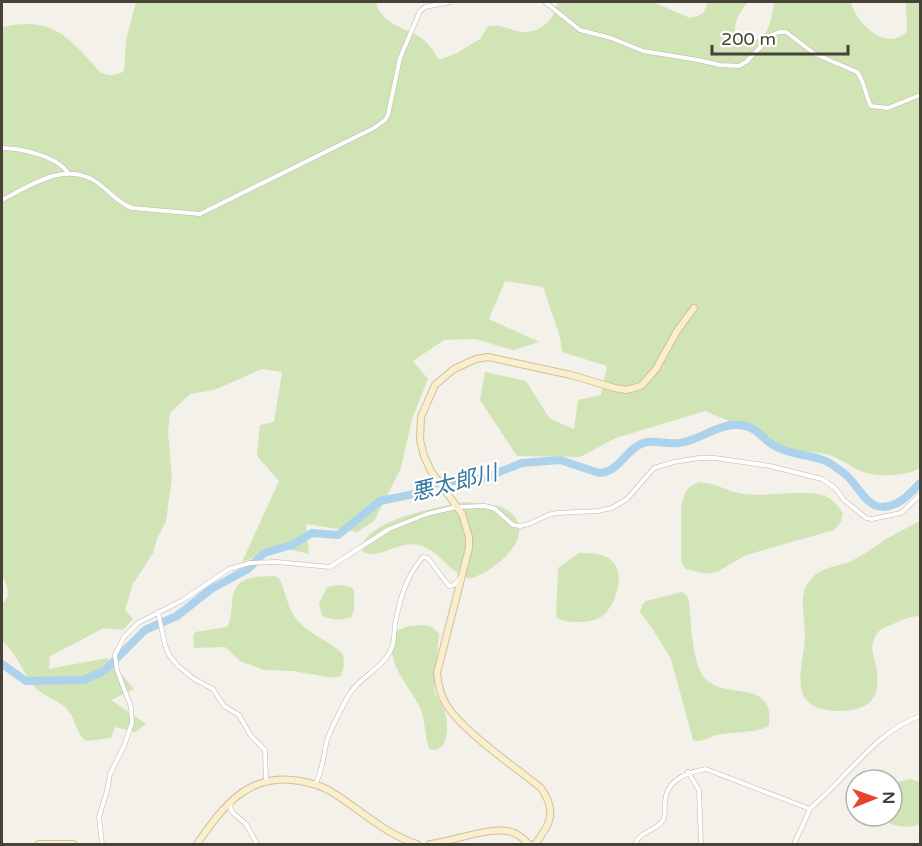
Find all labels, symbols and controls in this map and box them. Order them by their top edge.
scale bar [712,18,848,56]
text: 200 m [721,28,776,50]
water label: 悪太郎川 [408,459,502,506]
north arrow [844,768,904,828]
text: N [878,791,898,804]

